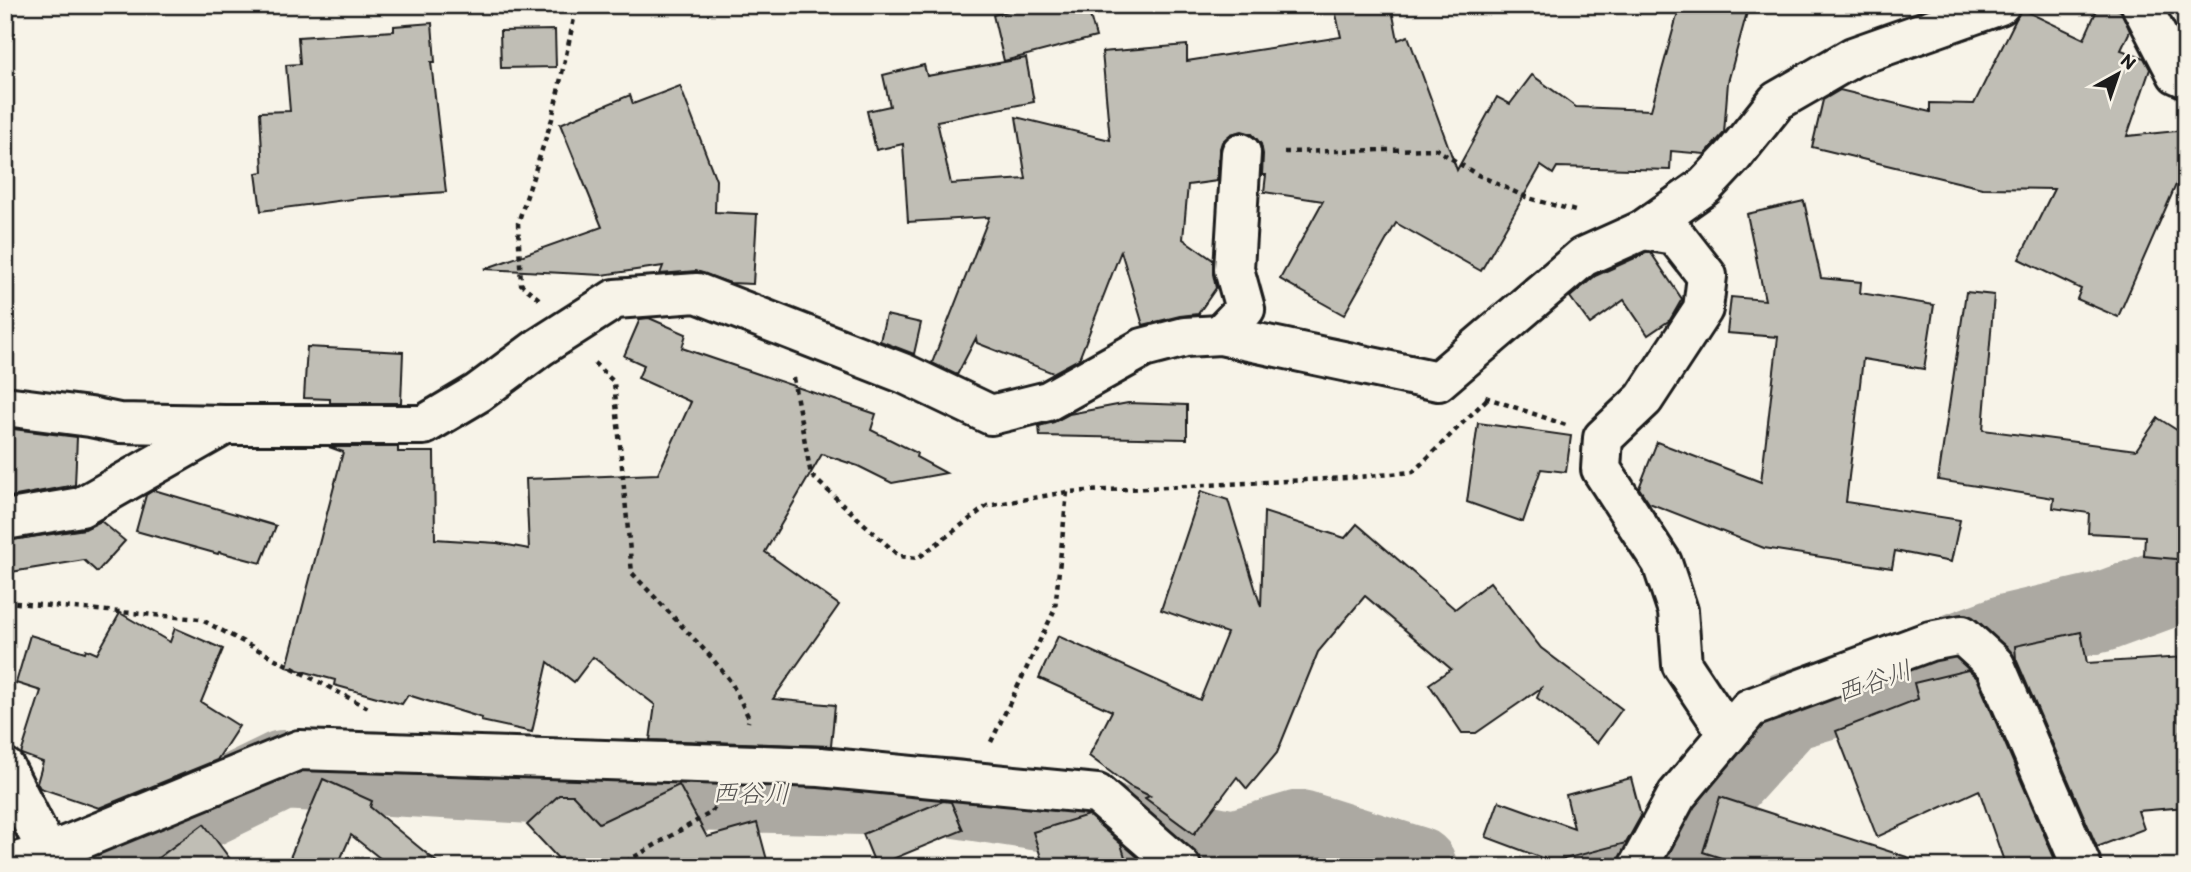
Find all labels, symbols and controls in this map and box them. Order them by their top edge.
north arrow [2082,38,2152,108]
text: N [2116,48,2141,74]
water label: 西谷川 [1832,653,1916,709]
water label: 西谷川 [712,776,790,810]

